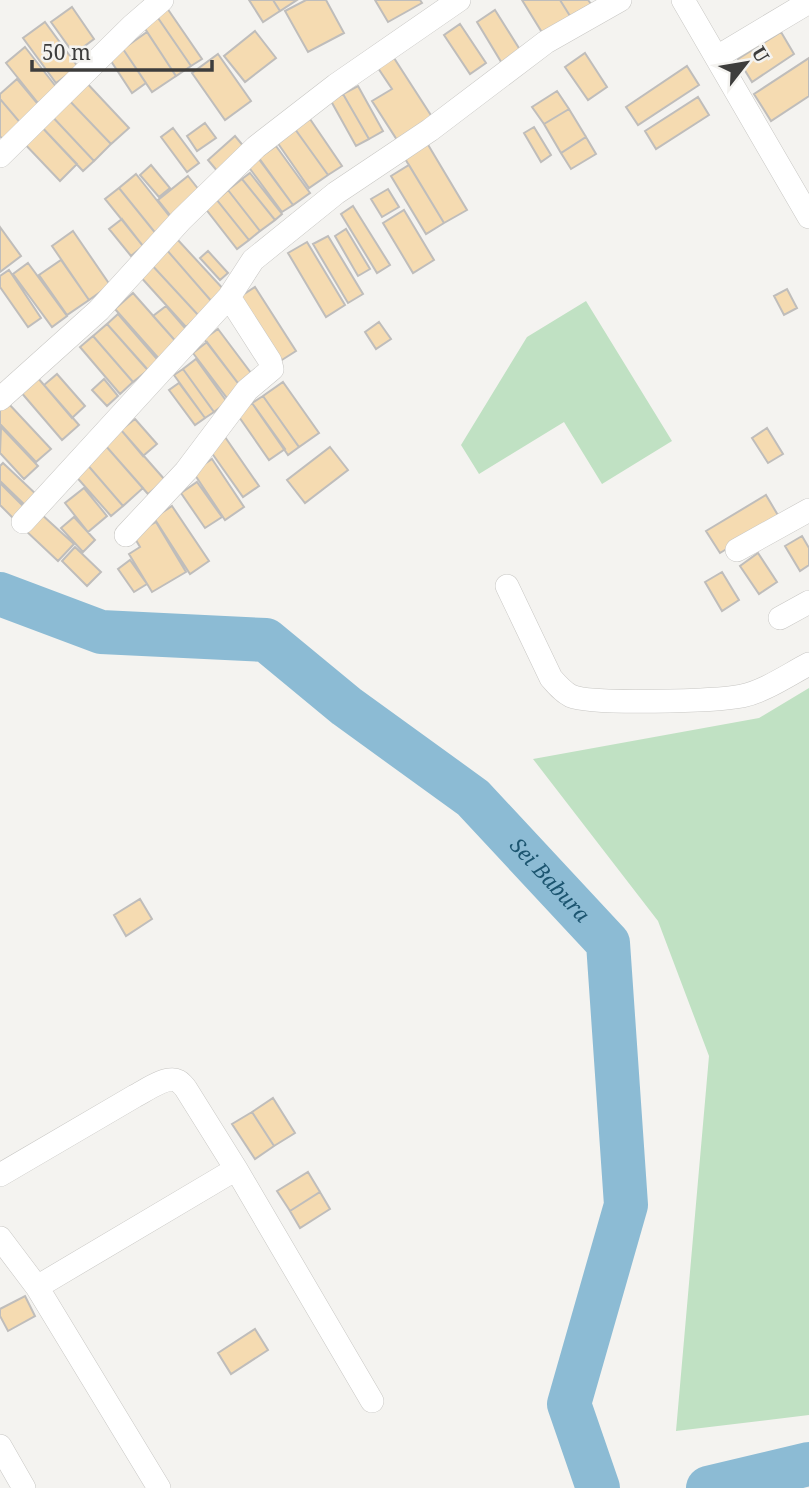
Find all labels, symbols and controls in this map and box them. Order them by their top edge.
scale bar [32,28,212,72]
north arrow [711,28,781,98]
text: 50 m [42,38,91,66]
text: U [746,41,775,67]
water label: Sei Babura [504,831,597,928]

